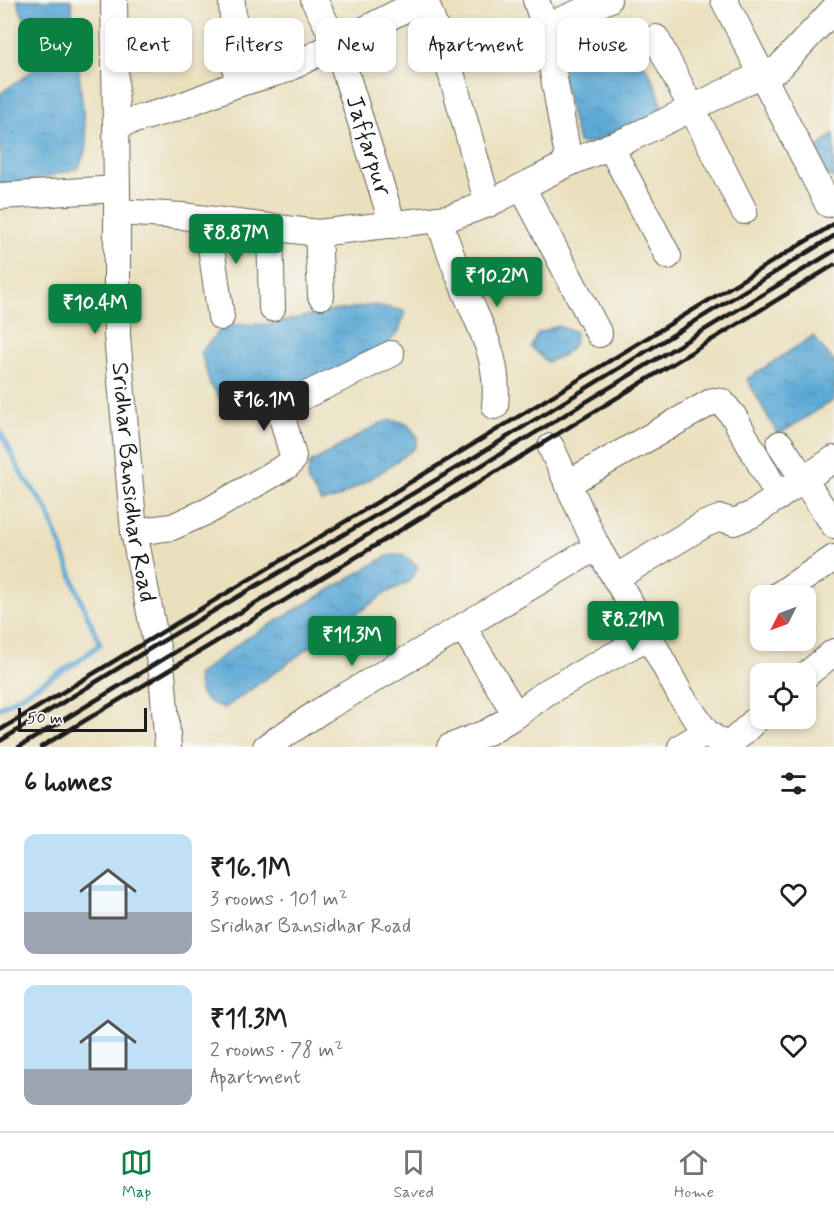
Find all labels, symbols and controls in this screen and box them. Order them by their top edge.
chip: Buy [18,18,93,72]
chip: Rent [105,18,192,72]
chip: Filters [204,18,304,72]
chip: New [316,18,396,72]
chip: Apartment [408,18,545,72]
chip: House [557,18,649,72]
street label: Jaffarpur [338,92,399,201]
pin: ₹8.87M [187,214,285,265]
text: ₹8.87M [203,220,269,247]
pin: ₹10.2M [448,257,546,308]
text: ₹10.2M [465,263,529,290]
pin: ₹10.4M [46,284,144,335]
text: ₹10.4M [62,290,128,317]
street label: Sridhar Bansidhar Road [104,361,163,605]
pin: ₹16.1M [215,381,313,432]
text: ₹16.1M [233,387,295,414]
north arrow [750,585,816,651]
map controls [750,585,816,729]
pin: ₹8.21M [584,601,682,652]
text: ₹8.21M [602,607,664,634]
pin: ₹11.3M [303,616,401,667]
text: ₹11.3M [322,622,382,649]
button: locate [750,663,816,729]
scale bar [18,705,147,732]
text: 50 m [27,708,63,729]
text: 6 homes [24,766,112,800]
icon: filters [777,767,810,800]
text: ₹16.1M [210,852,291,886]
icon: home [72,858,144,930]
icon: heart [777,878,810,911]
text: 3 rooms · 101 m² [210,886,348,913]
text: Sridhar Bansidhar Road [210,913,411,940]
text: ₹11.3M [210,1003,288,1037]
icon: home [72,1009,144,1081]
icon: heart [777,1029,810,1062]
text: 2 rooms · 78 m² [210,1037,343,1064]
text: Apartment [210,1064,301,1091]
tab: Map [120,1146,153,1203]
tab: Saved [393,1146,434,1203]
tab: Home [674,1146,714,1203]

